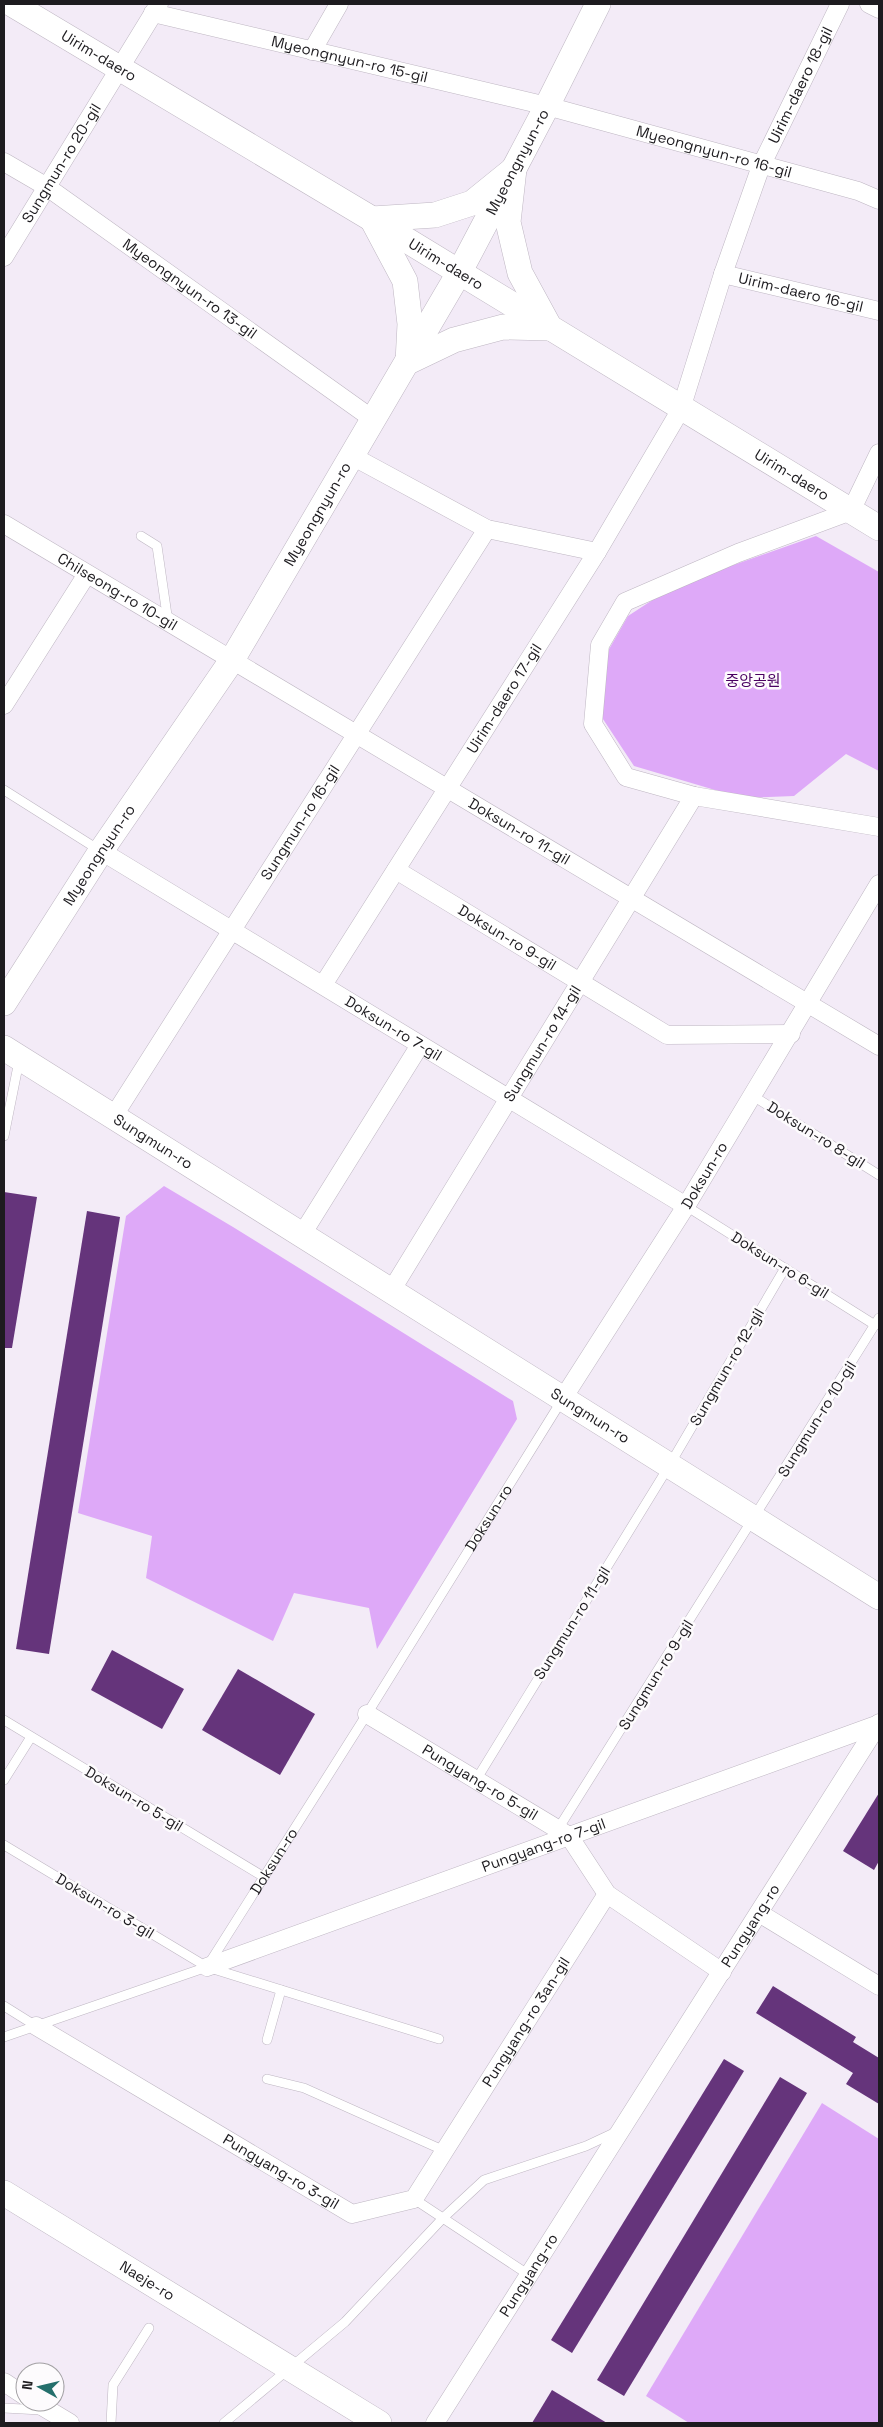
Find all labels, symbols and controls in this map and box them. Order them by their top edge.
street label: Uirim-daero 18-gil [763,23,836,147]
street label: Uirim-daero [58,26,140,85]
street label: Myeongnyun-ro 15-gil [270,31,430,87]
street label: Sungmun-ro 20-gil [17,100,105,226]
street label: Myeongnyun-ro [481,105,553,218]
street label: Myeongnyun-ro 16-gil [634,121,794,181]
street label: Myeongnyun-ro 13-gil [119,234,261,343]
street label: Uirim-daero [405,234,487,294]
street label: Uirim-daero 16-gil [737,268,865,316]
street label: Uirim-daero [751,444,833,505]
street label: Myeongnyun-ro [279,458,355,569]
street label: Chilseong-ro 10-gil [54,548,181,634]
street label: Uirim-daero 17-gil [462,640,546,757]
park label: 중앙공원 [725,671,781,690]
street label: Sungmun-ro 16-gil [256,761,344,883]
street label: Doksun-ro 11-gil [465,793,574,869]
street label: Myeongnyun-ro [59,801,139,909]
street label: Doksun-ro 9-gil [455,900,560,974]
street label: Sungmun-ro 14-gil [499,982,585,1105]
street label: Doksun-ro 7-gil [342,991,446,1065]
street label: Doksun-ro 8-gil [764,1097,869,1172]
street label: Sungmun-ro [110,1109,196,1173]
street label: Doksun-ro [677,1138,731,1212]
street label: Doksun-ro 6-gil [728,1227,833,1302]
street label: Sungmun-ro 12-gil [685,1305,768,1429]
street label: Sungmun-ro 10-gil [773,1357,860,1480]
street label: Sungmun-ro [547,1383,634,1447]
street label: Doksun-ro [461,1481,516,1554]
street label: Sungmun-ro 11-gil [529,1563,614,1683]
street label: Sungmun-ro 9-gil [614,1616,697,1733]
street label: Pungyang-ro 5-gil [419,1740,542,1824]
street label: Doksun-ro 5-gil [82,1762,187,1835]
street label: Pungyang-ro 7-gil [479,1814,608,1876]
street label: Doksun-ro [245,1824,302,1898]
street label: Doksun-ro 3-gil [53,1869,158,1942]
street label: Pungyang-ro [717,1880,784,1971]
street label: Pungyang-ro 3an-gil [478,1953,574,2090]
street label: Pungyang-ro 3-gil [220,2129,343,2213]
street label: Pungyang-ro [495,2230,562,2320]
street label: Naeje-ro [116,2256,179,2305]
north arrow [15,2362,65,2412]
text: N [18,2379,37,2391]

